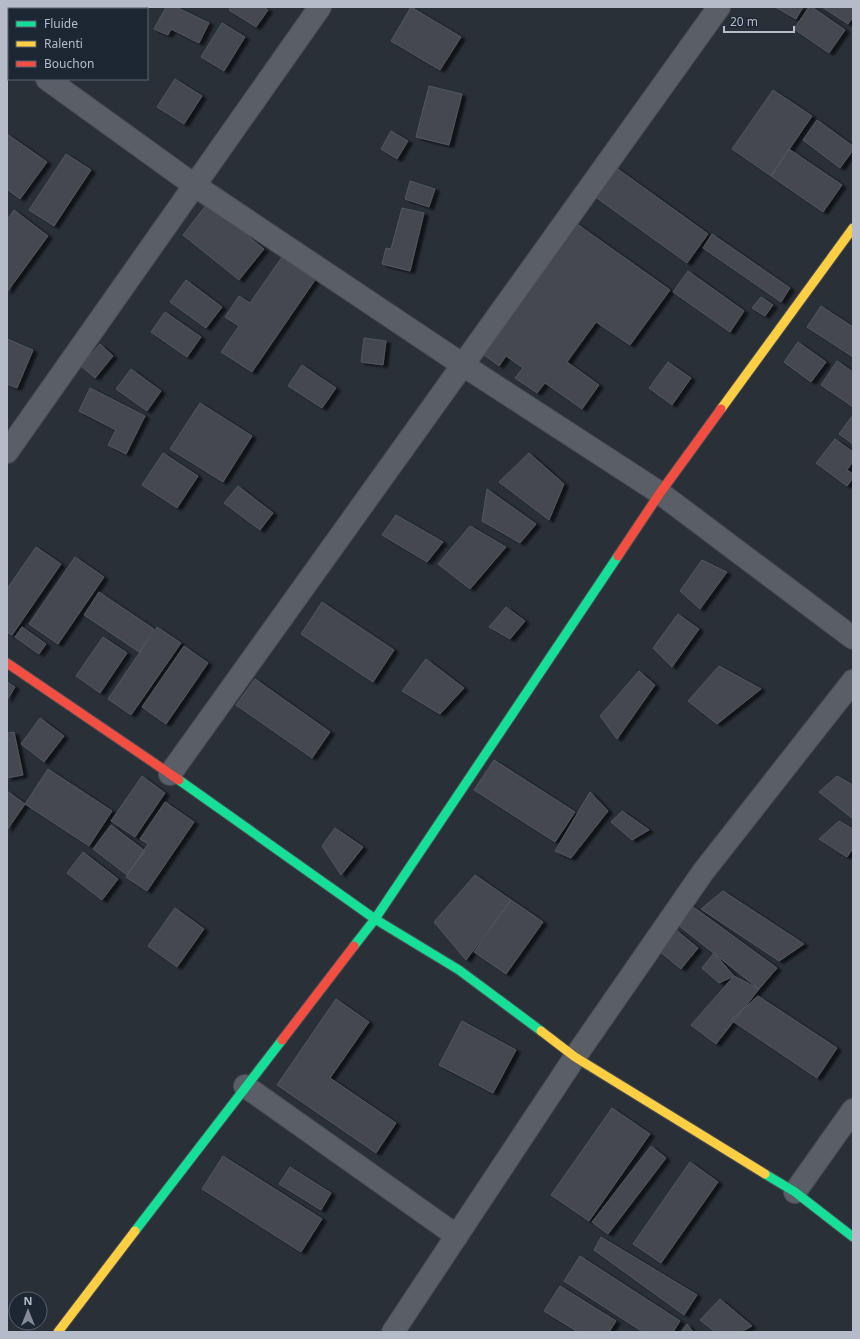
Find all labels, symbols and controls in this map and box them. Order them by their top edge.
legend [8,8,148,80]
scale bar [724,8,794,34]
text: 20 m [730,13,758,30]
text: Fluide [44,15,78,32]
text: Ralenti [44,35,83,52]
text: Bouchon [44,55,94,72]
north arrow [8,1291,48,1331]
text: N [24,1293,32,1308]

